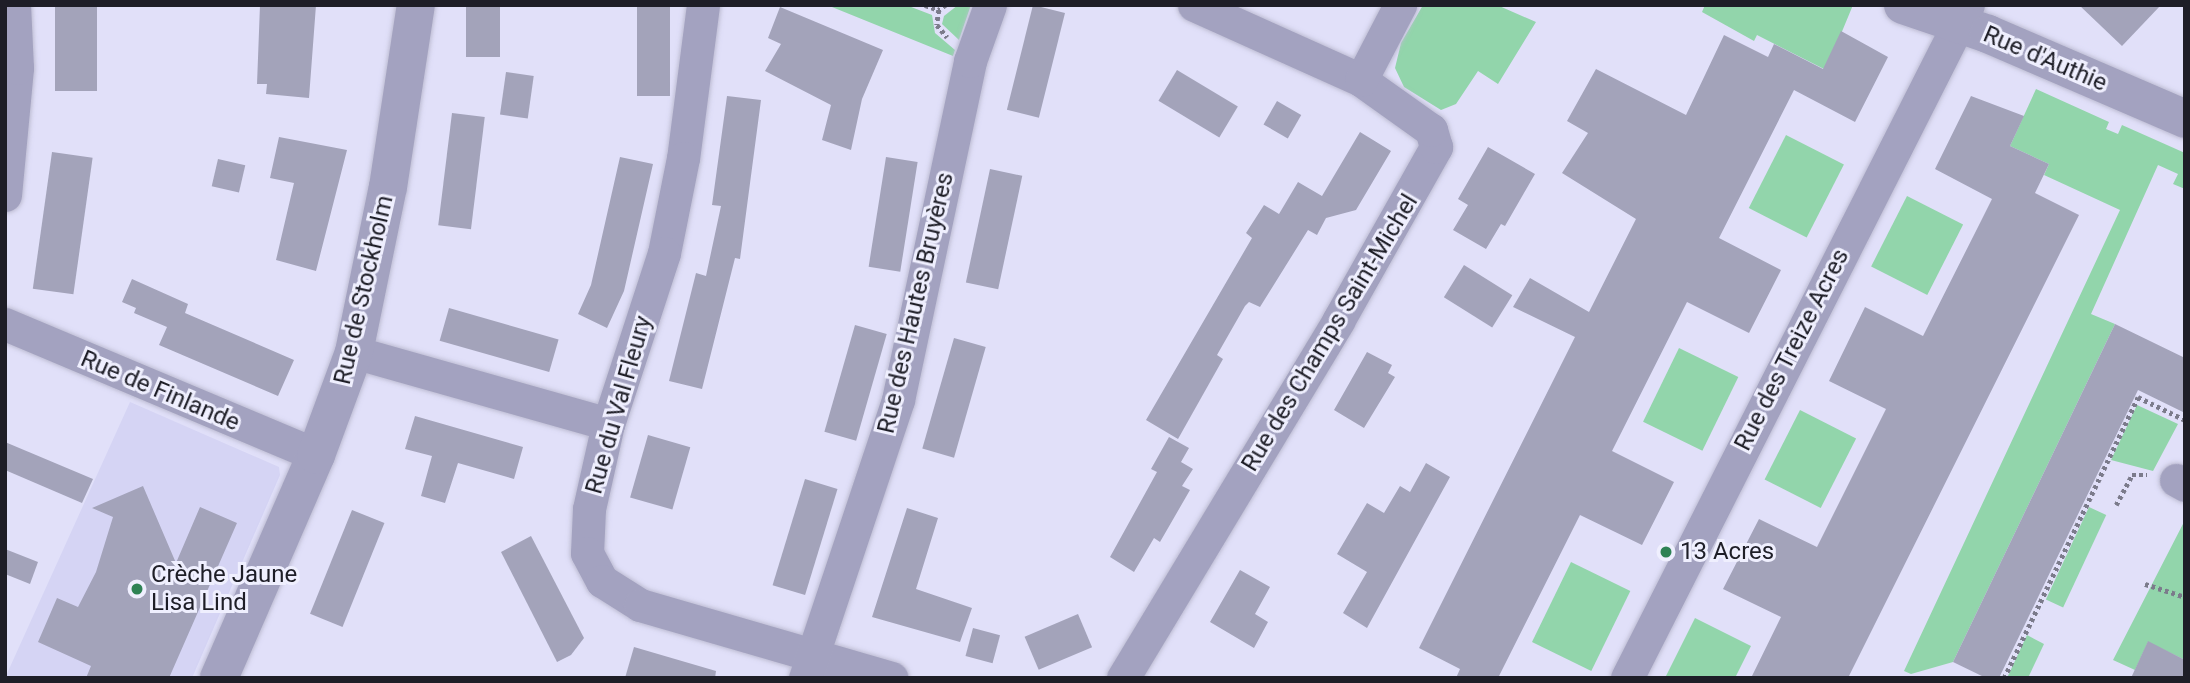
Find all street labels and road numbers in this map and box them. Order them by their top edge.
street label: Rue d'Authie [1979,20,2111,98]
street label: Rue des Hautes Bruyères [872,170,960,436]
street label: Rue des Champs Saint-Michel [1236,189,1424,477]
street label: Rue de Stockholm [328,193,400,387]
street label: Rue des Treize Acres [1729,244,1855,456]
street label: Rue du Val Fleury [580,313,658,497]
street label: Rue de Finlande [76,345,244,437]

